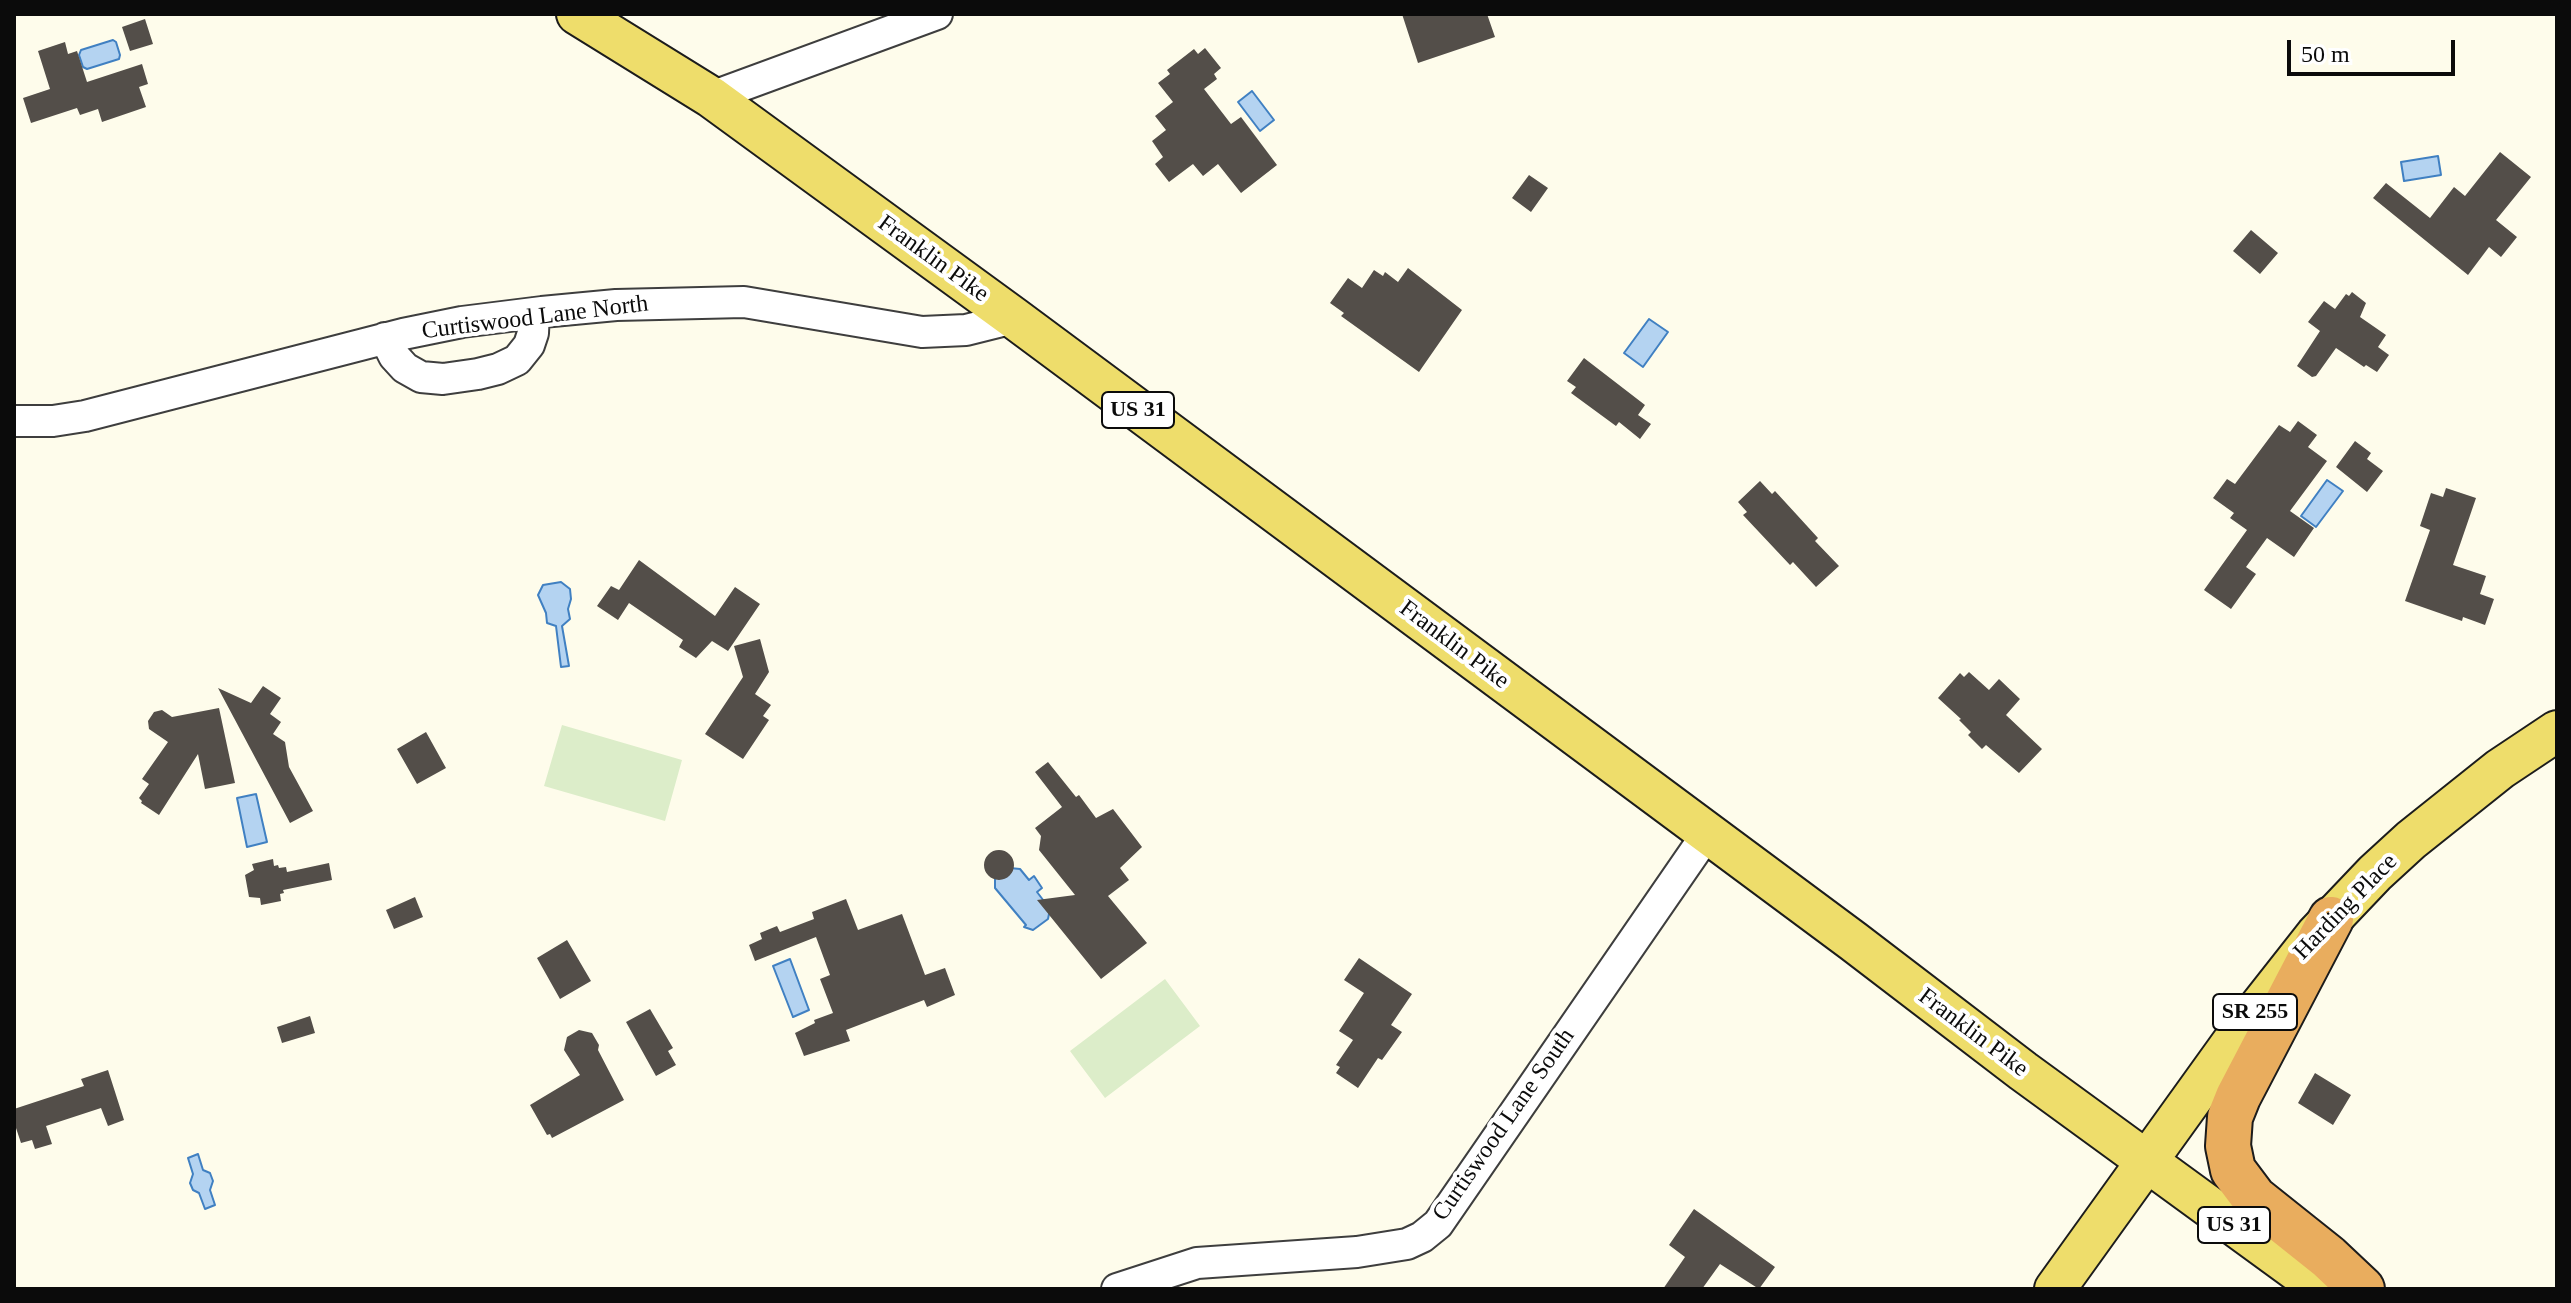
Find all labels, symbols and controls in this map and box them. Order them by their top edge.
scale bar [2291,24,2459,74]
text: 50 m [2301,41,2350,67]
street label: Franklin Pike [872,209,994,309]
street label: Curtiswood Lane North [420,290,650,346]
road number: US 31 [1102,392,1174,428]
street label: Franklin Pike [1393,594,1515,696]
street label: Harding Place [2288,848,2404,966]
street label: Franklin Pike [1912,982,2034,1084]
road number: SR 255 [2213,994,2297,1030]
street label: Curtiswood Lane South [1427,1023,1581,1227]
road number: US 31 [2198,1207,2270,1243]

